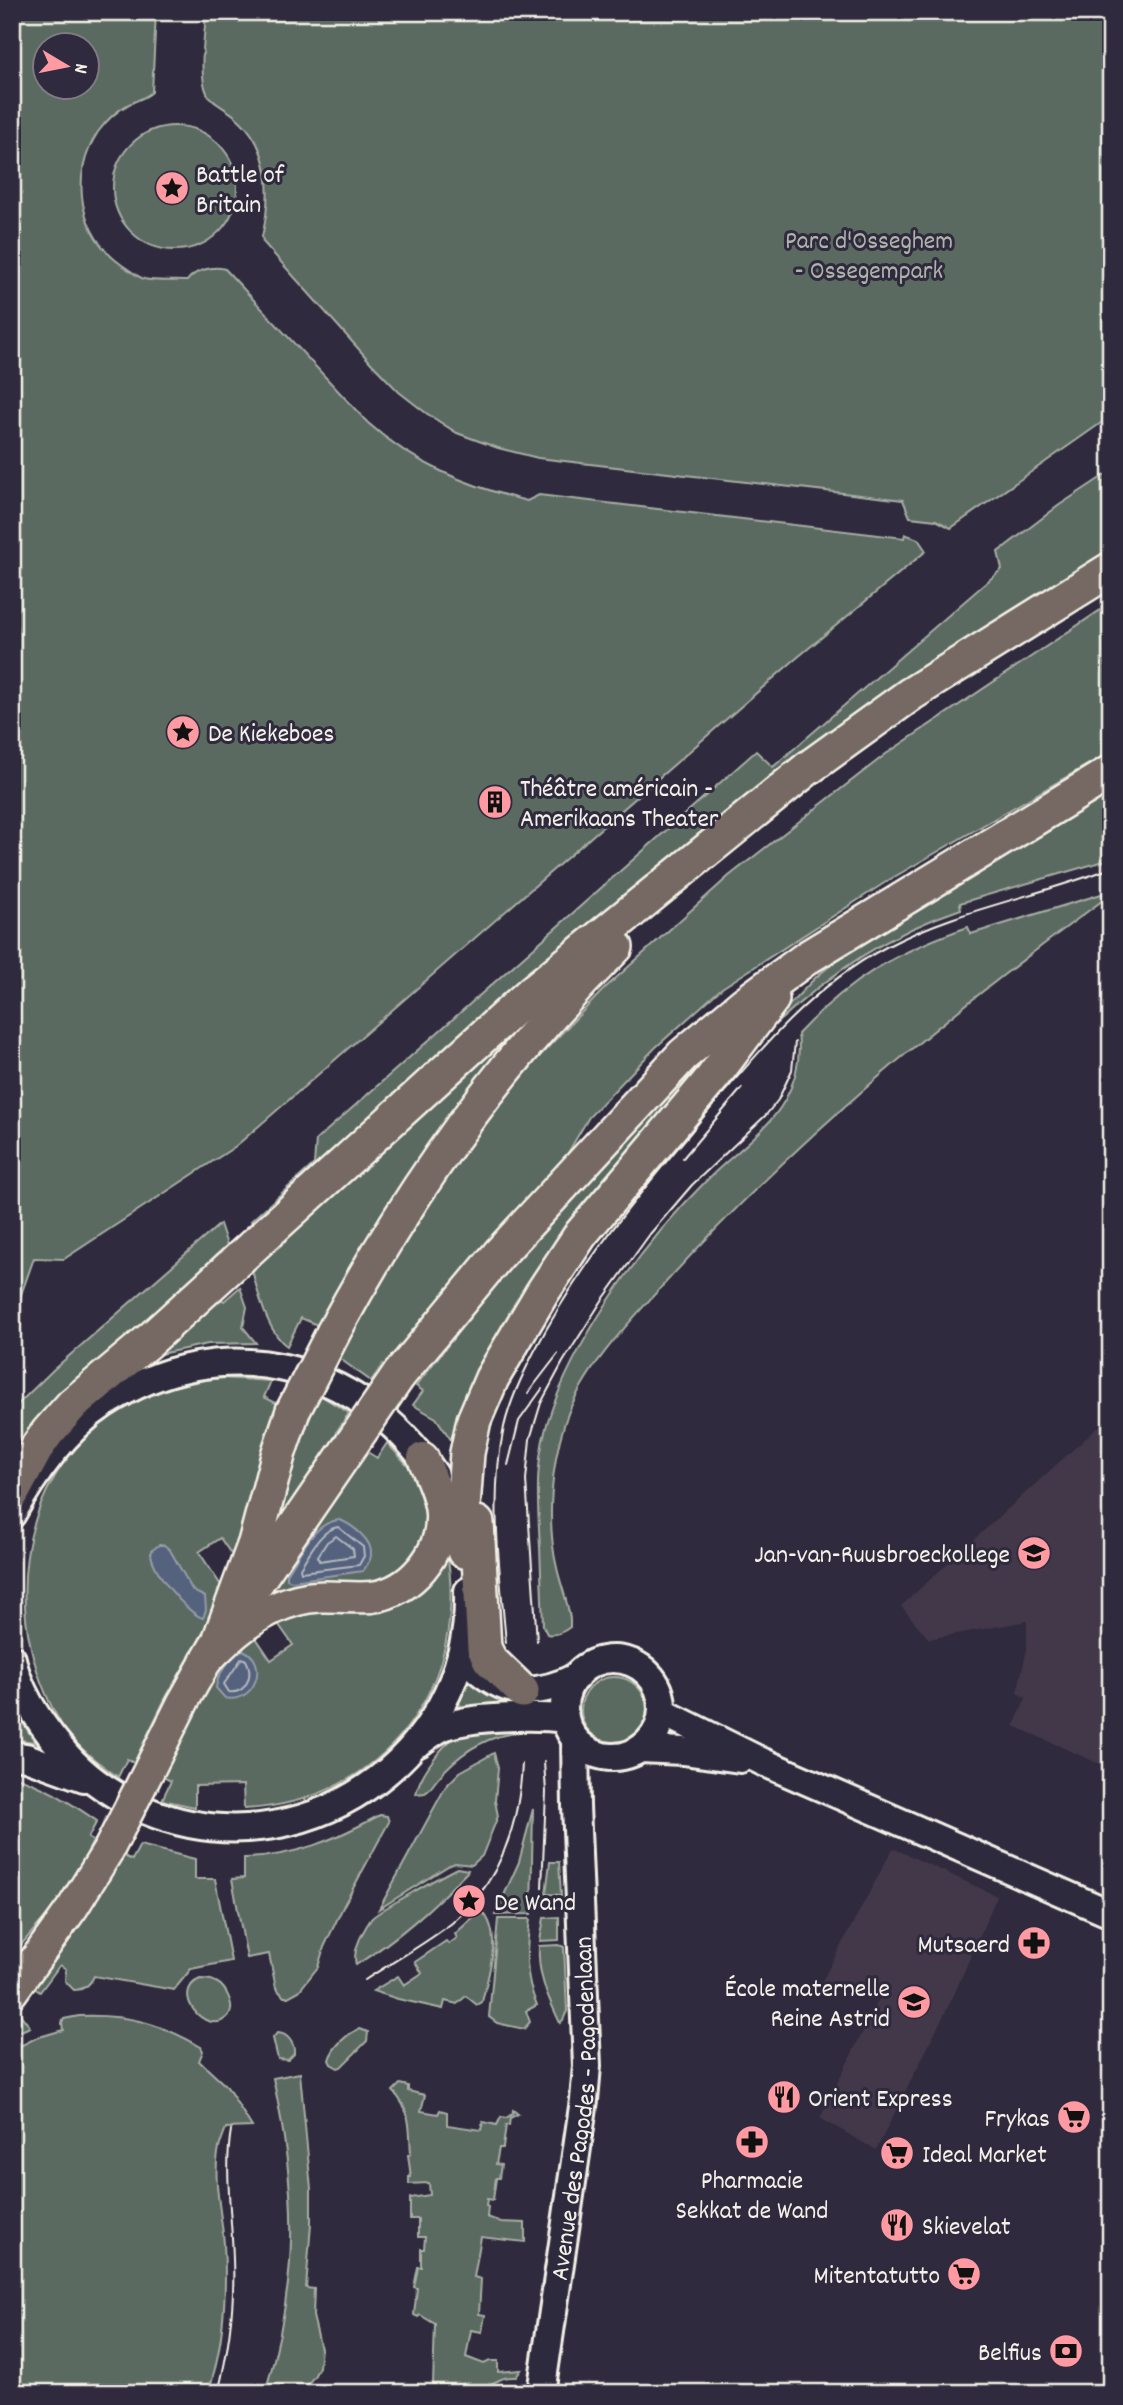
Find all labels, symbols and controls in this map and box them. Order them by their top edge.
north arrow [32,32,102,102]
text: N [65,61,93,75]
place label: Battle of Britain [196,158,285,225]
place icon: Battle of Britain [153,169,191,207]
park label: Parc d'Osseghem - Ossegempark [785,224,953,291]
place icon: De Kiekeboes [164,713,202,751]
place label: De Kiekeboes [208,717,334,754]
place label: Théâtre américain - Amerikaans Theater [520,772,719,839]
building icon: Théâtre américain - Amerikaans Theater [476,783,514,821]
school or university icon: Jan-van-Ruusbroeckollege [1015,1534,1053,1572]
place label: Jan-van-Ruusbroeckollege [754,1538,1010,1575]
place icon: De Wand [450,1882,488,1920]
place label: De Wand [494,1886,576,1923]
pharmacy icon: Mutsaerd [1015,1924,1053,1962]
place label: Mutsaerd [918,1928,1010,1965]
street label: Avenue des Pagodes - Pagodenlaan [543,1936,609,2283]
place label: École maternelle Reine Astrid [725,1972,890,2039]
school or university icon: École maternelle Reine Astrid [895,1983,933,2021]
restaurant icon: Orient Express [765,2078,803,2116]
place label: Orient Express [808,2082,953,2119]
supermarket icon: Frykas [1055,2098,1093,2136]
place label: Frykas [984,2102,1050,2139]
pharmacy icon: Pharmacie Sekkat de Wand [733,2123,771,2161]
supermarket icon: Ideal Market [878,2134,916,2172]
place label: Ideal Market [922,2138,1047,2175]
place label: Pharmacie Sekkat de Wand [676,2164,828,2231]
restaurant icon: Skievelat [878,2206,916,2244]
place label: Skievelat [922,2210,1011,2247]
supermarket icon: Mitentatutto [945,2255,983,2293]
place label: Mitentatutto [814,2259,940,2296]
bank icon: Belfius [1047,2332,1085,2370]
place label: Belfius [978,2336,1042,2373]

